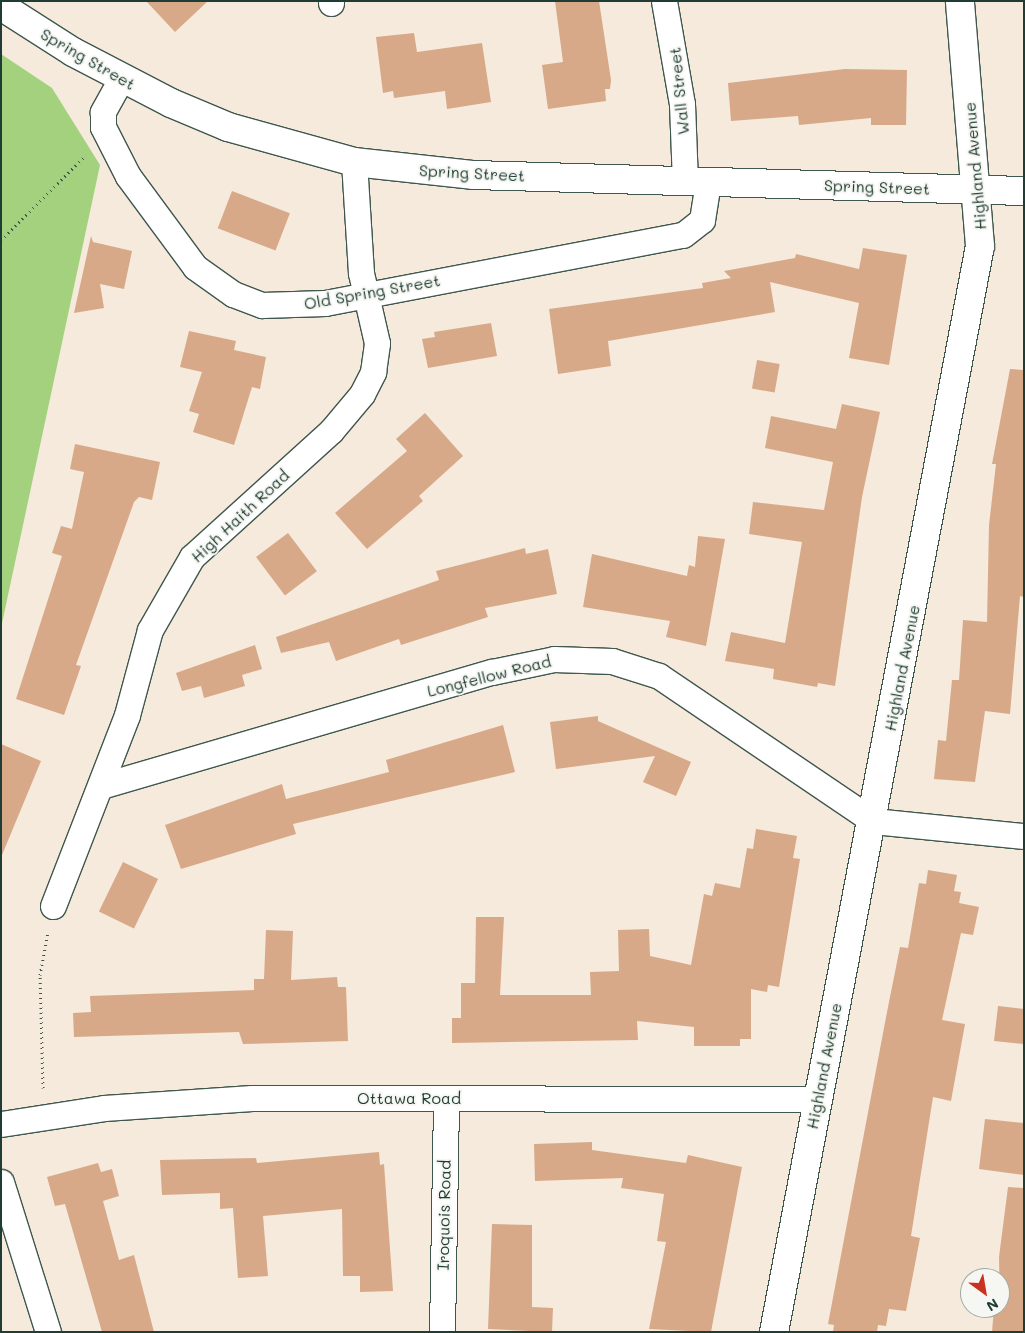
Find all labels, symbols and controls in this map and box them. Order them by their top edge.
street label: Spring Street [37,24,139,94]
street label: Wall Street [665,46,693,136]
street label: Highland Avenue [960,101,990,231]
street label: Spring Street [419,161,525,185]
street label: Spring Street [824,176,930,198]
street label: Old Spring Street [302,271,442,313]
street label: High Haith Road [187,466,293,566]
street label: Highland Avenue [880,603,924,733]
street label: Longfellow Road [425,651,553,701]
street label: Highland Avenue [802,1001,846,1131]
street label: Ottawa Road [357,1088,461,1108]
street label: Iroquois Road [433,1160,455,1270]
north arrow [960,1268,1010,1318]
text: N [983,1294,1002,1316]

